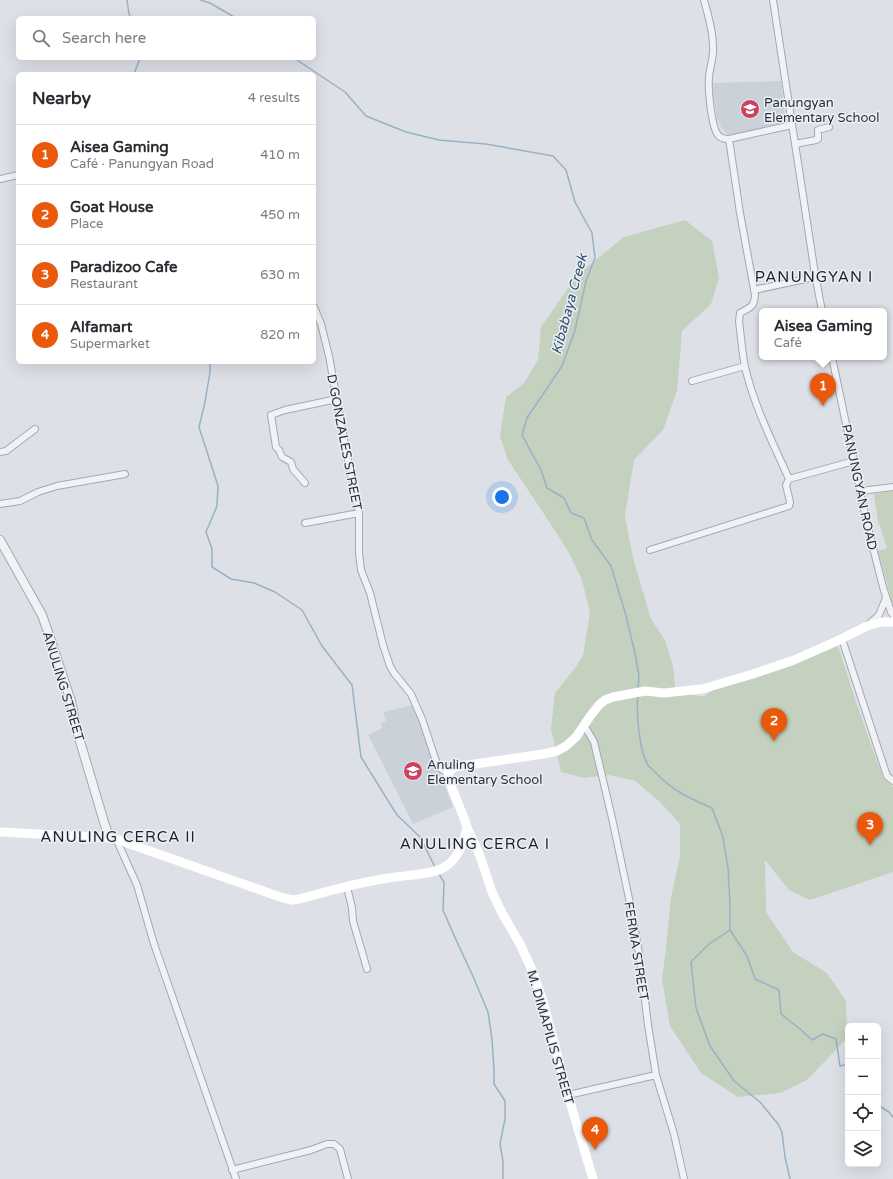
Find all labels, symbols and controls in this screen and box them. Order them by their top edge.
search box [16,16,316,60]
icon: search [30,27,52,49]
text: Search here [62,29,146,47]
text: Nearby [32,88,91,109]
text: 4 results [248,90,300,106]
place label: Panungyan Elementary School [764,95,879,126]
school or university icon: Panungyan Elementary School [739,98,761,120]
text: Aisea Gaming [70,138,169,156]
text: 1 [41,147,49,163]
text: 410 m [260,147,300,163]
text: Café · Panungyan Road [70,156,214,172]
text: Goat House [70,198,153,216]
text: 2 [41,207,49,223]
text: 450 m [260,207,300,223]
text: Place [70,216,103,232]
water label: Kibabaya Creek [548,251,591,356]
text: Paradizoo Cafe [70,258,178,276]
text: 3 [41,267,49,283]
text: 630 m [260,267,300,283]
district label: PANUNGYAN I [755,268,873,286]
text: Restaurant [70,276,138,292]
popup [759,308,887,360]
text: Aisea Gaming [774,317,872,335]
text: Alfamart [70,318,132,336]
text: 4 [41,327,49,343]
text: 820 m [260,327,300,343]
text: Café [774,335,802,351]
text: Supermarket [70,336,150,352]
street label: D GONZALES STREET [323,373,365,512]
pin: 1 [810,373,836,406]
street label: PANUNGYAN ROAD [838,423,880,552]
your location [492,487,512,507]
street label: ANULING STREET [39,629,87,743]
pin: 2 [761,708,787,741]
place label: Anuling Elementary School [427,757,542,788]
school or university icon: Anuling Elementary School [402,760,424,782]
pin: 3 [857,812,883,845]
district label: ANULING CERCA II [40,828,196,846]
district label: ANULING CERCA I [400,835,550,853]
street label: FERMA STREET [620,900,652,1002]
street label: M. DIMAPILIS STREET [523,968,577,1106]
map controls [845,1023,881,1167]
button: + [845,1023,881,1059]
button: − [845,1059,881,1095]
button: locate [845,1095,881,1131]
pin: 4 [582,1117,608,1150]
button: layers [845,1131,881,1167]

